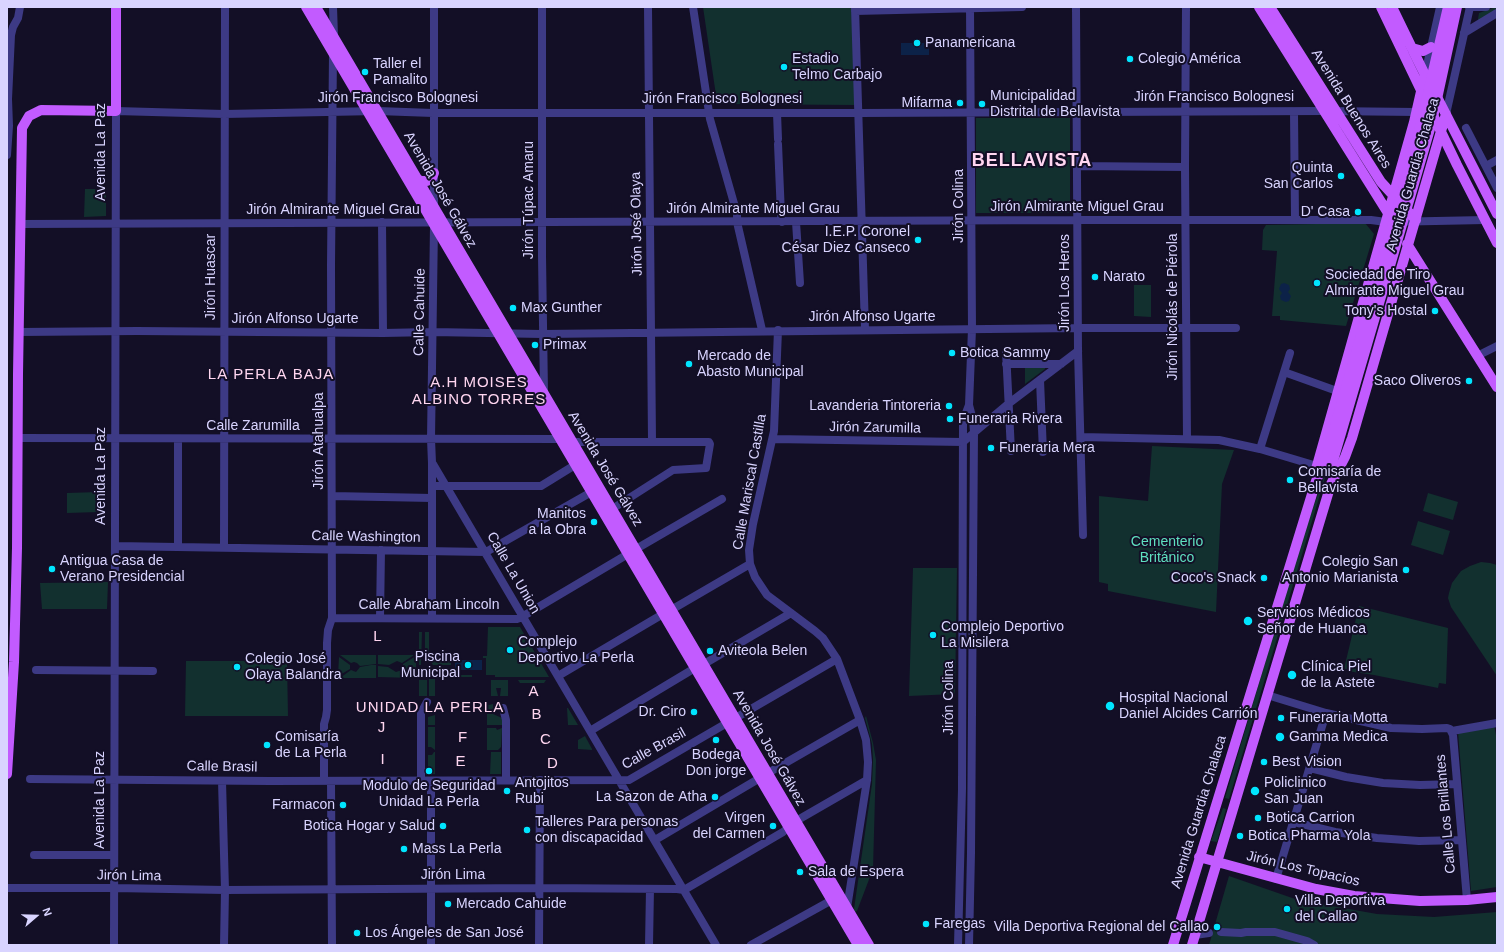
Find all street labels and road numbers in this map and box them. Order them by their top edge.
street label: Avenida Buenos Aires [1307,46,1395,172]
street label: Jirón Francisco Bolognesi [1134,89,1294,105]
street label: Jirón Francisco Bolognesi [318,90,478,106]
street label: Jirón Francisco Bolognesi [642,91,802,107]
street label: Avenida Guardia Chalaca [1383,96,1443,254]
street label: Avenida La Paz [93,103,109,201]
street label: Avenida José Gálvez [400,129,480,251]
street label: Jirón Túpac Amaru [521,141,537,259]
street label: Jirón Colina [951,169,967,243]
street label: Jirón José Olaya [628,172,646,276]
street label: Jirón Almirante Miguel Grau [990,199,1164,215]
street label: Jirón Almirante Miguel Grau [666,201,840,217]
street label: Jirón Almirante Miguel Grau [246,202,420,218]
street label: Jirón Nicolás de Piérola [1165,233,1181,381]
street label: Jirón Huascar [203,234,219,320]
street label: Jirón Los Heros [1057,234,1073,332]
street label: Calle Cahuide [411,268,429,356]
street label: Jirón Alfonso Ugarte [809,309,935,325]
street label: Jirón Alfonso Ugarte [232,311,358,327]
street label: Jirón Atahualpa [311,392,327,490]
street label: Avenida José Gálvez [564,408,646,530]
street label: Calle Mariscal Castilla [730,413,770,551]
street label: Calle Zarumilla [206,418,300,434]
street label: Jirón Zarumilla [829,419,921,437]
street label: Avenida La Paz [93,427,109,525]
street label: Calle Washington [311,528,421,546]
street label: Calle La Union [483,529,543,617]
street label: Calle Abraham Lincoln [359,597,499,613]
street label: Jirón Colina [941,661,957,735]
street label: Avenida José Gálvez [729,687,809,809]
street label: Calle Brasil [619,724,689,774]
street label: Avenida Guardia Chalaca [1168,733,1230,891]
street label: Avenida La Paz [92,751,108,849]
street label: Calle Los Brillantes [1432,754,1460,874]
street label: Calle Brasil [186,758,258,776]
street label: Jirón Los Topacios [1245,848,1361,890]
street label: Jirón Lima [97,867,161,885]
street label: Jirón Lima [421,867,485,883]

